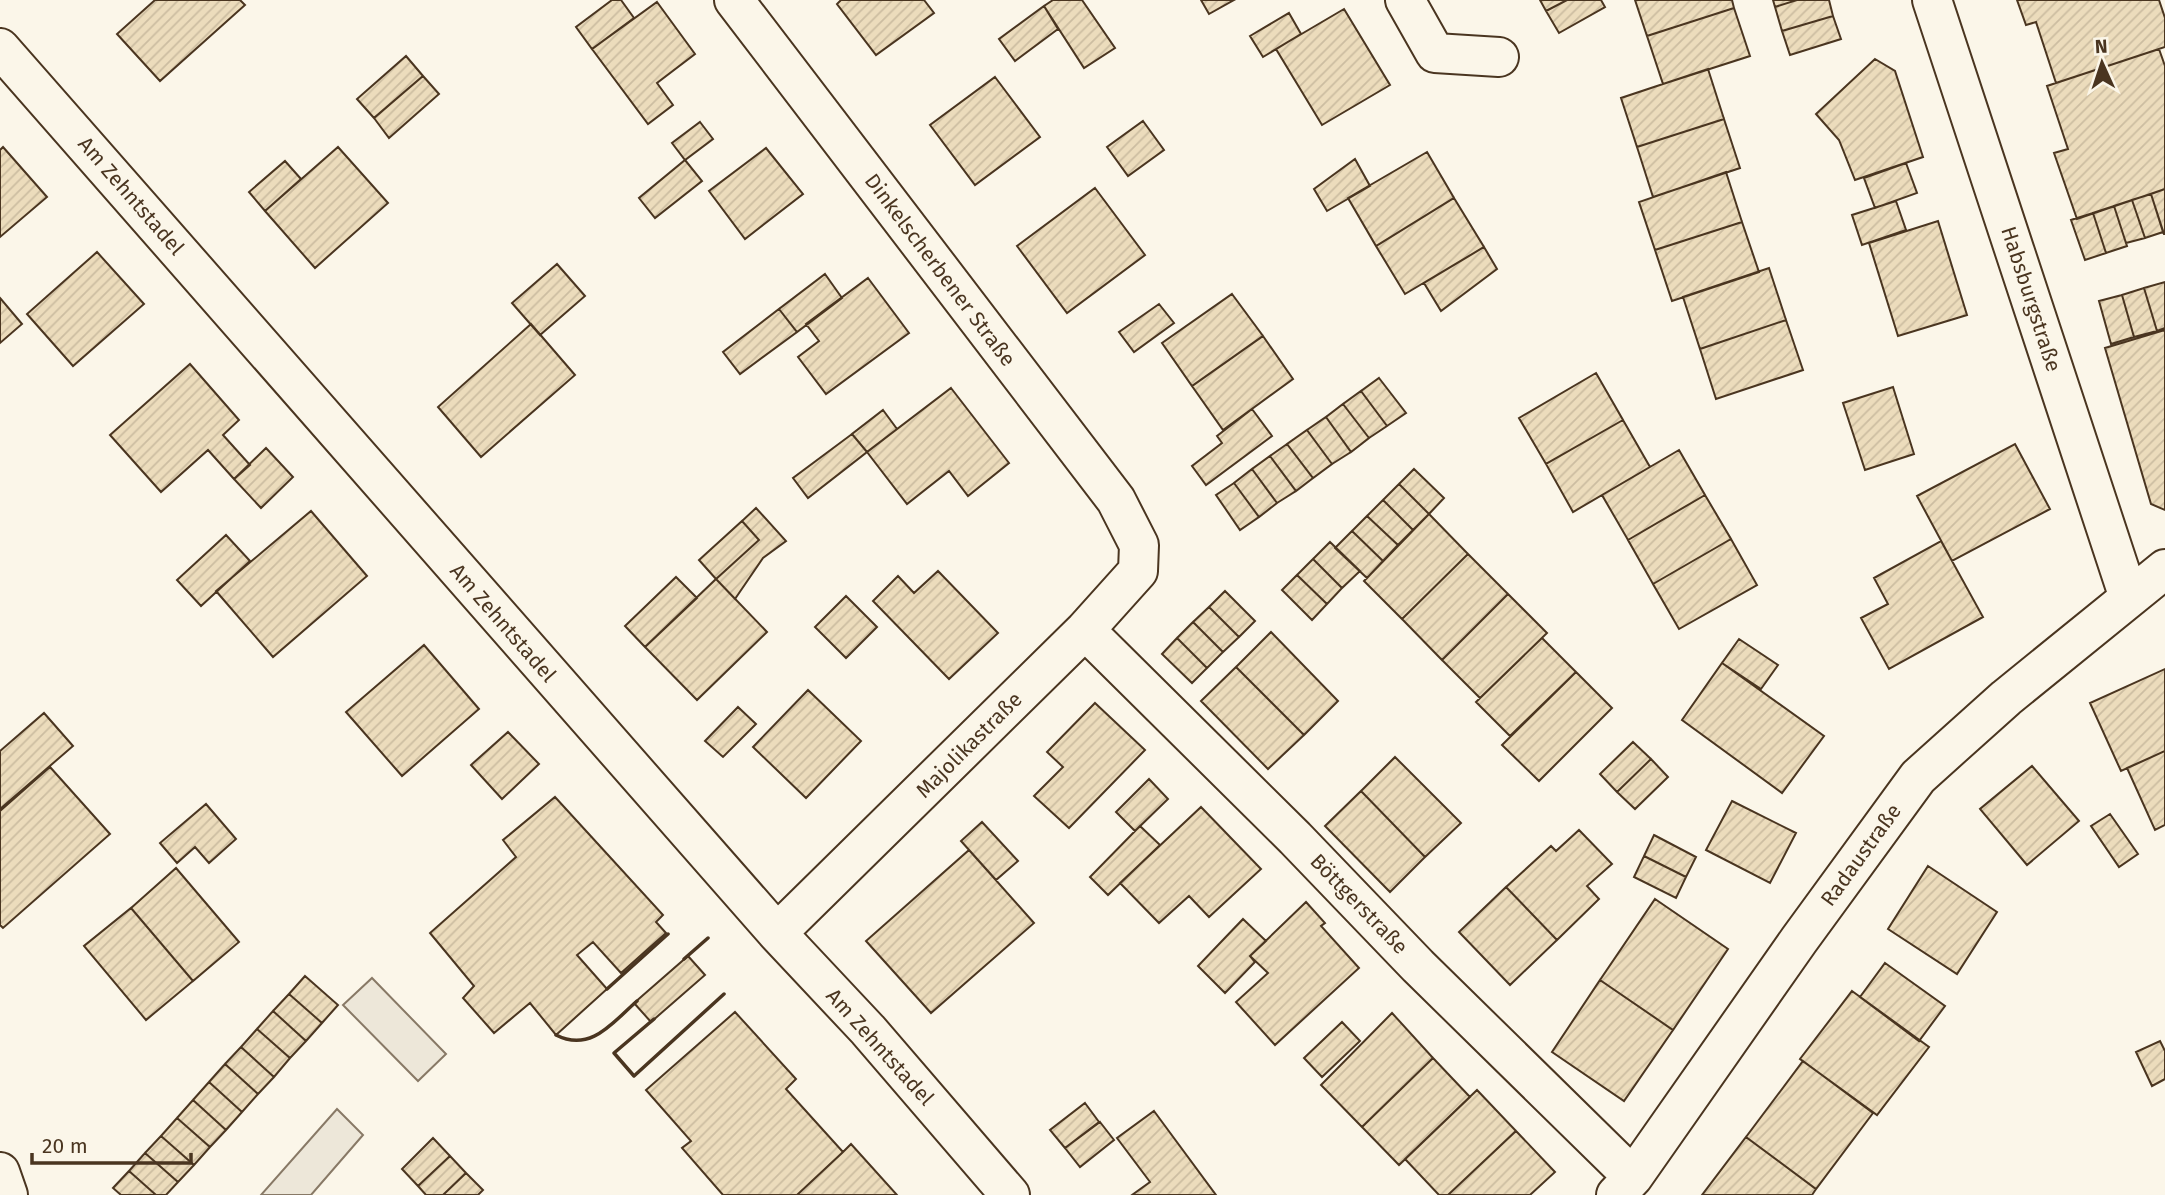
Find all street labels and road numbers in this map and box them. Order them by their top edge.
street label: Am Zehntstadel [72,131,190,261]
street label: Dinkelscherbener Straße [859,168,1021,372]
street label: Habsburgstraße [1995,223,2067,375]
street label: Am Zehntstadel [444,558,562,688]
street label: Majolikastraße [910,686,1028,804]
street label: Radaustraße [1815,799,1907,911]
street label: Böttgerstraße [1305,848,1413,960]
street label: Am Zehntstadel [821,983,939,1111]

